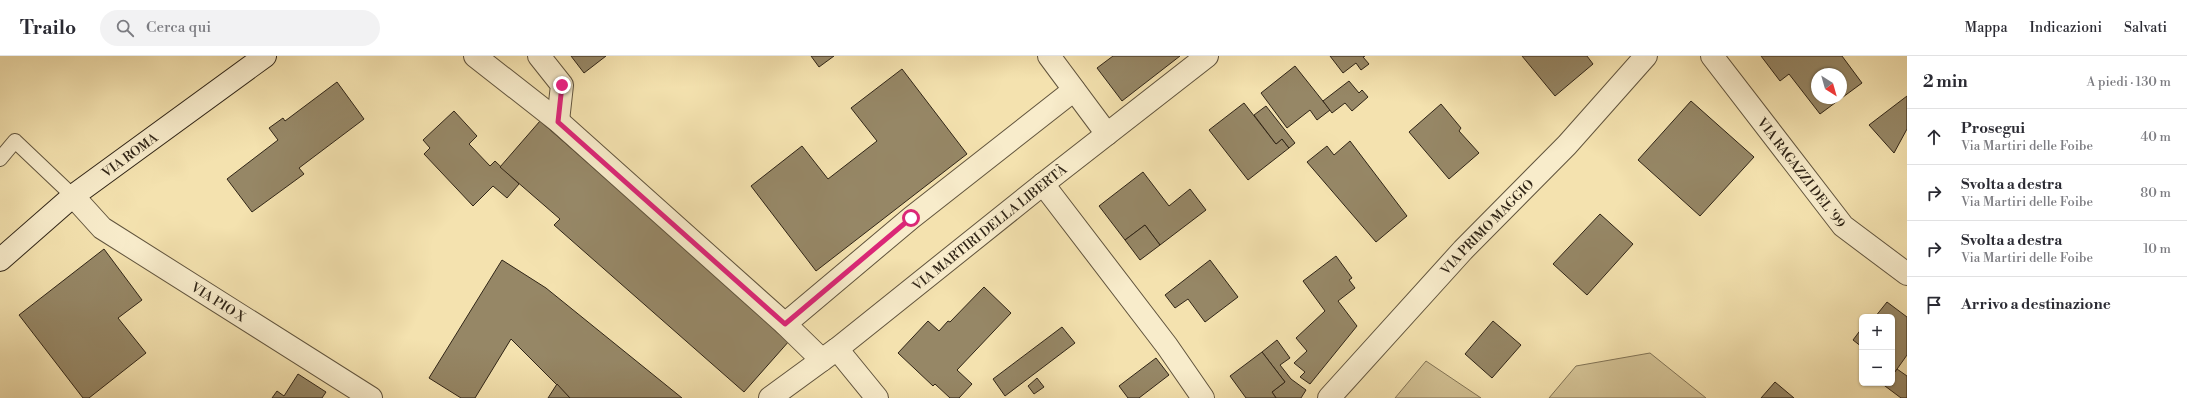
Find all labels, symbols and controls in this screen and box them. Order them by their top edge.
search box [100,10,380,46]
text: Trailo [20,16,76,40]
icon: search [114,17,136,39]
text: Cerca qui [146,18,211,37]
text: Mappa [1965,19,2007,37]
text: Indicazioni [2029,19,2102,37]
text: Salvati [2124,19,2167,37]
north arrow [1811,68,1847,104]
text: 2 min [1923,71,1968,93]
text: A piedi · 130 m [2086,74,2171,90]
route end [553,76,571,94]
street label: VIA RAGAZZI DEL '99 [1753,114,1848,231]
text: Prosegui [1961,119,2025,138]
icon: ahead [1923,126,1945,148]
street label: VIA ROMA [98,129,162,182]
text: 40 m [2141,129,2171,145]
text: Via Martiri delle Foibe [1961,138,2093,154]
street label: VIA MARTIRI DELLA LIBERTÀ [909,160,1071,295]
text: Svolta a destra [1961,175,2062,194]
street label: VIA PRIMO MAGGIO [1437,176,1538,279]
icon: right [1923,182,1945,204]
text: 80 m [2140,185,2171,201]
text: Via Martiri delle Foibe [1961,194,2093,210]
route start [902,209,920,227]
text: Svolta a destra [1961,231,2062,250]
icon: right [1923,238,1945,260]
text: 10 m [2143,241,2171,257]
text: Via Martiri delle Foibe [1961,250,2093,266]
street label: VIA PIO X [187,279,249,326]
icon: arrive [1923,294,1945,316]
text: Arrivo a destinazione [1961,295,2111,314]
map controls [1859,314,1895,386]
button: + [1859,314,1895,350]
button: − [1859,350,1895,386]

